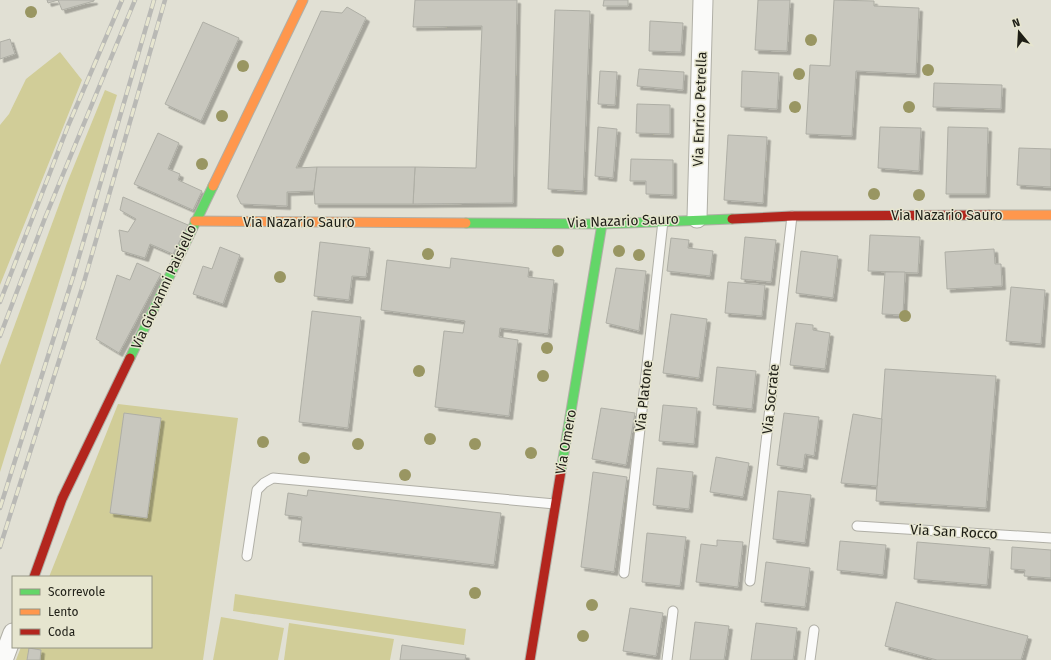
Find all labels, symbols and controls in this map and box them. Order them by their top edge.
north arrow [999,12,1039,52]
text: N [1011,16,1022,30]
street label: Via Enrico Petrella [689,51,711,167]
street label: Via Nazario Sauro [891,207,1003,224]
street label: Via Nazario Sauro [567,211,679,231]
street label: Via Nazario Sauro [243,214,355,231]
street label: Via Giovanni Paisiello [128,222,200,352]
street label: Via Platone [632,360,656,432]
street label: Via Socrate [759,363,783,435]
street label: Via Omero [552,408,580,476]
street label: Via San Rocco [910,521,998,543]
legend [12,576,152,648]
text: Scorrevole [48,585,105,599]
text: Lento [48,605,78,619]
text: Coda [48,625,75,639]

